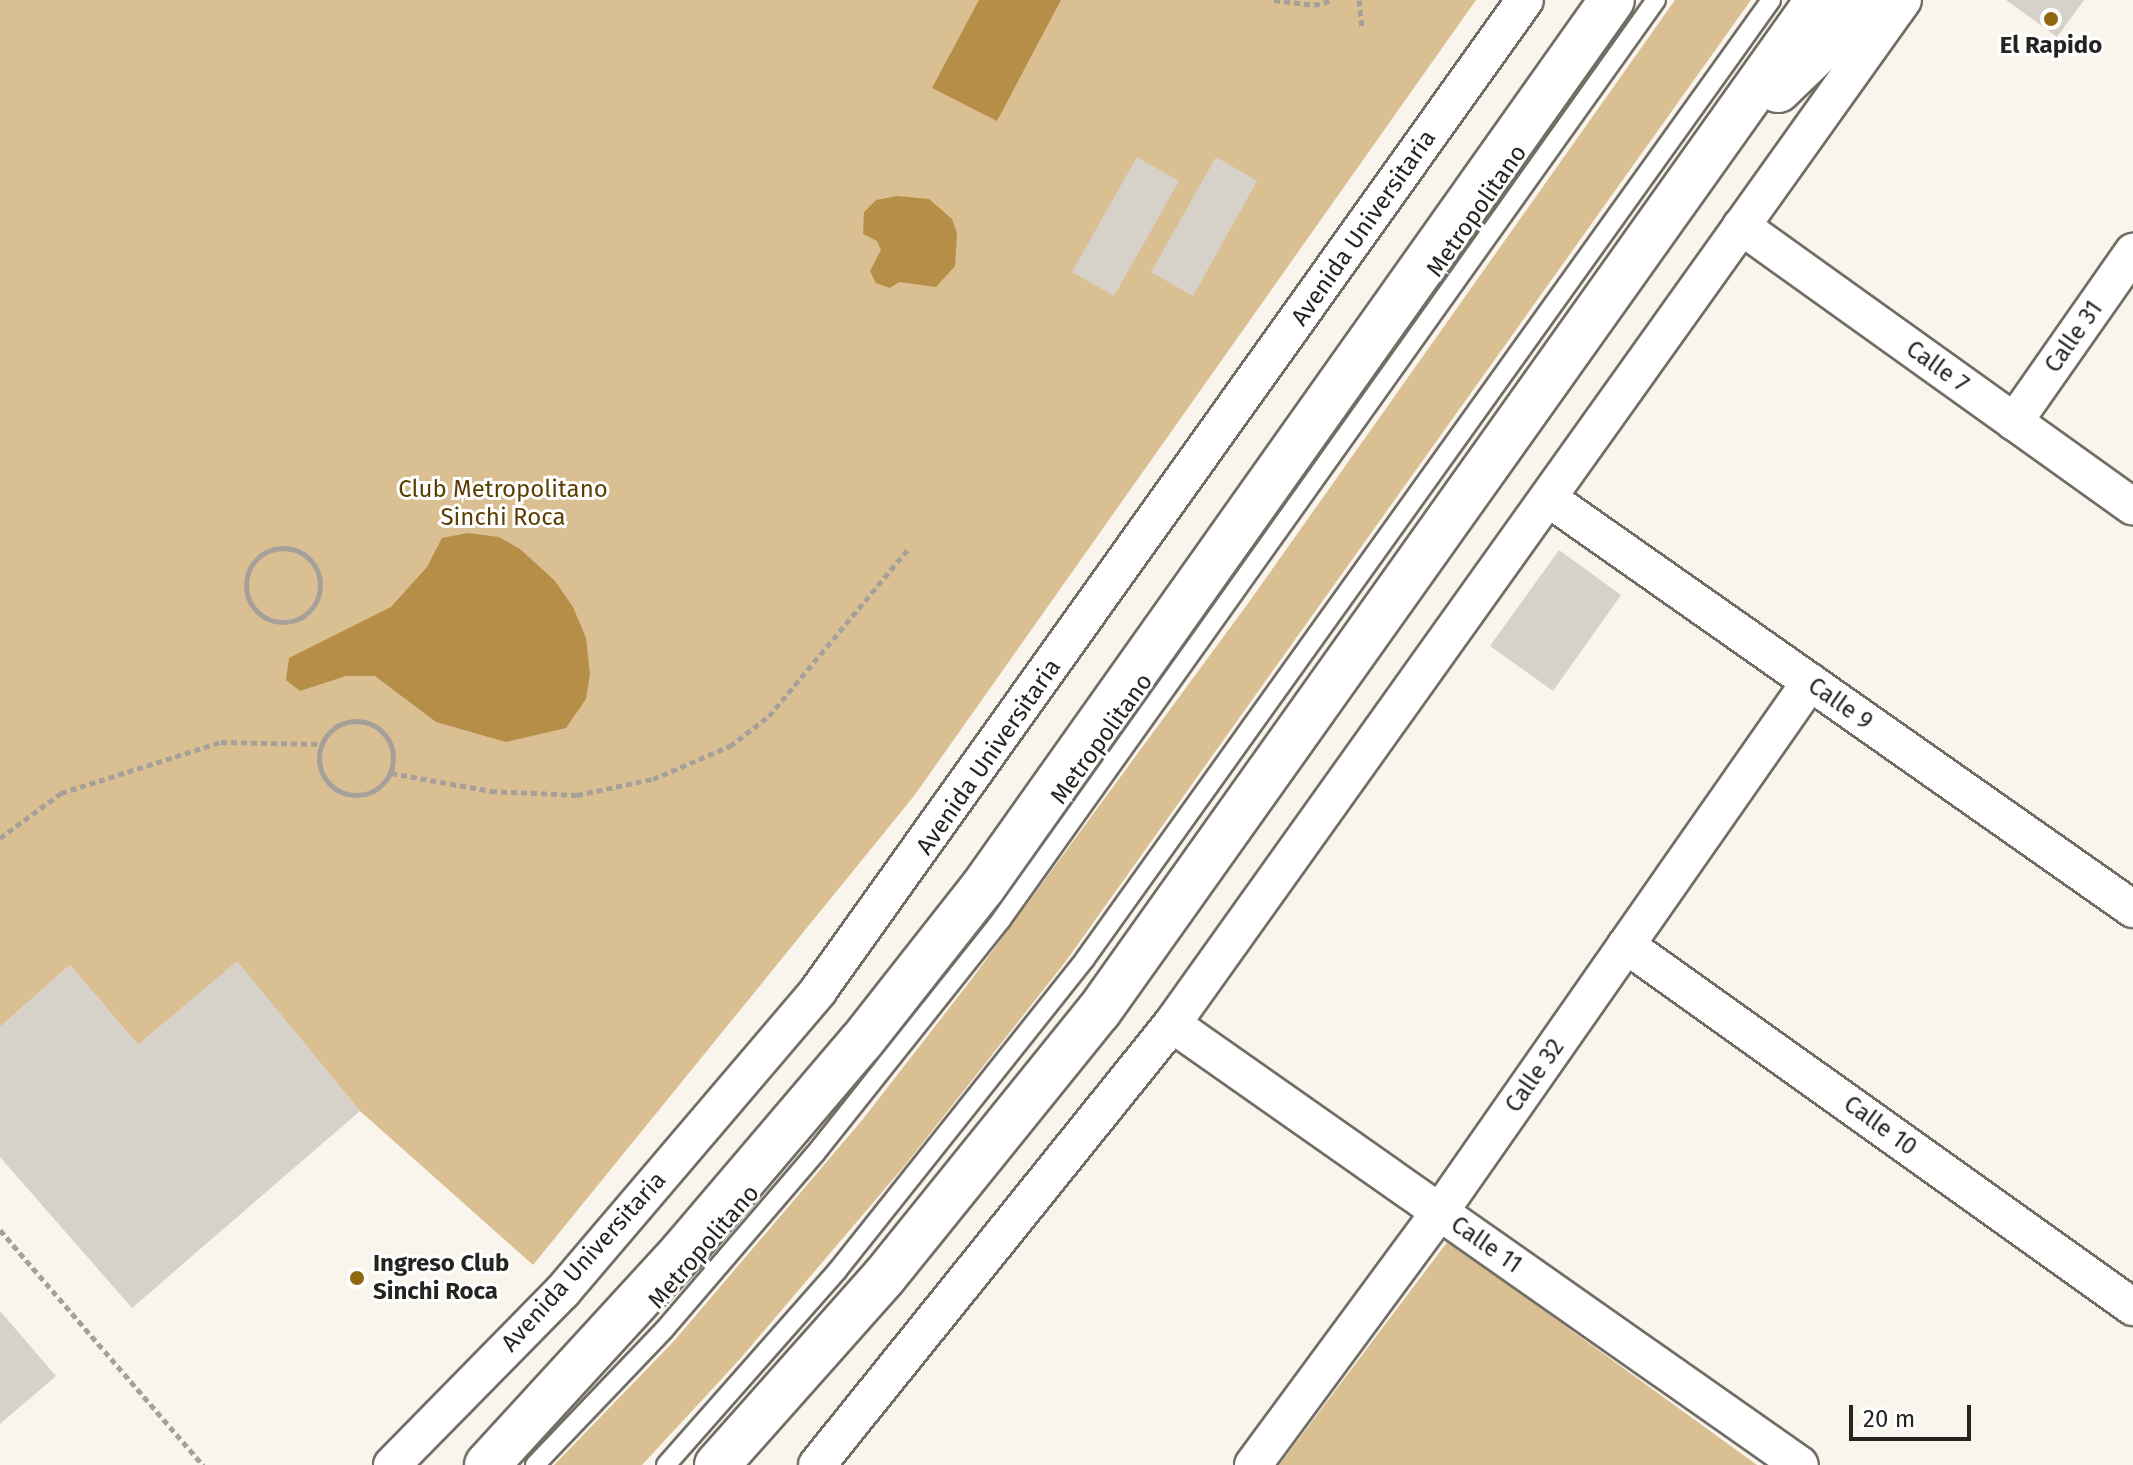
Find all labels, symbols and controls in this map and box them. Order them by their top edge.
marker: El Rapido [2042,10,2060,28]
place label: El Rapido [2000,32,2102,60]
street label: Avenida Universitaria [1286,125,1442,331]
street label: Metropolitano [1421,139,1533,283]
street label: Calle 31 [2039,295,2109,379]
street label: Calle 7 [1900,335,1974,399]
park label: Club Metropolitano Sinchi Roca [398,476,608,532]
street label: Avenida Universitaria [911,654,1067,860]
street label: Metropolitano [1045,668,1159,810]
street label: Calle 9 [1802,672,1878,736]
street label: Calle 32 [1499,1034,1571,1118]
street label: Calle 10 [1838,1090,1922,1162]
street label: Avenida Universitaria [496,1166,672,1358]
street label: Metropolitano [642,1179,766,1315]
street label: Calle 11 [1445,1210,1527,1280]
place label: Ingreso Club Sinchi Roca [373,1250,509,1306]
marker: Ingreso Club Sinchi Roca [348,1269,366,1287]
scale bar [1853,1389,1975,1439]
text: 20 m [1863,1405,1915,1433]

